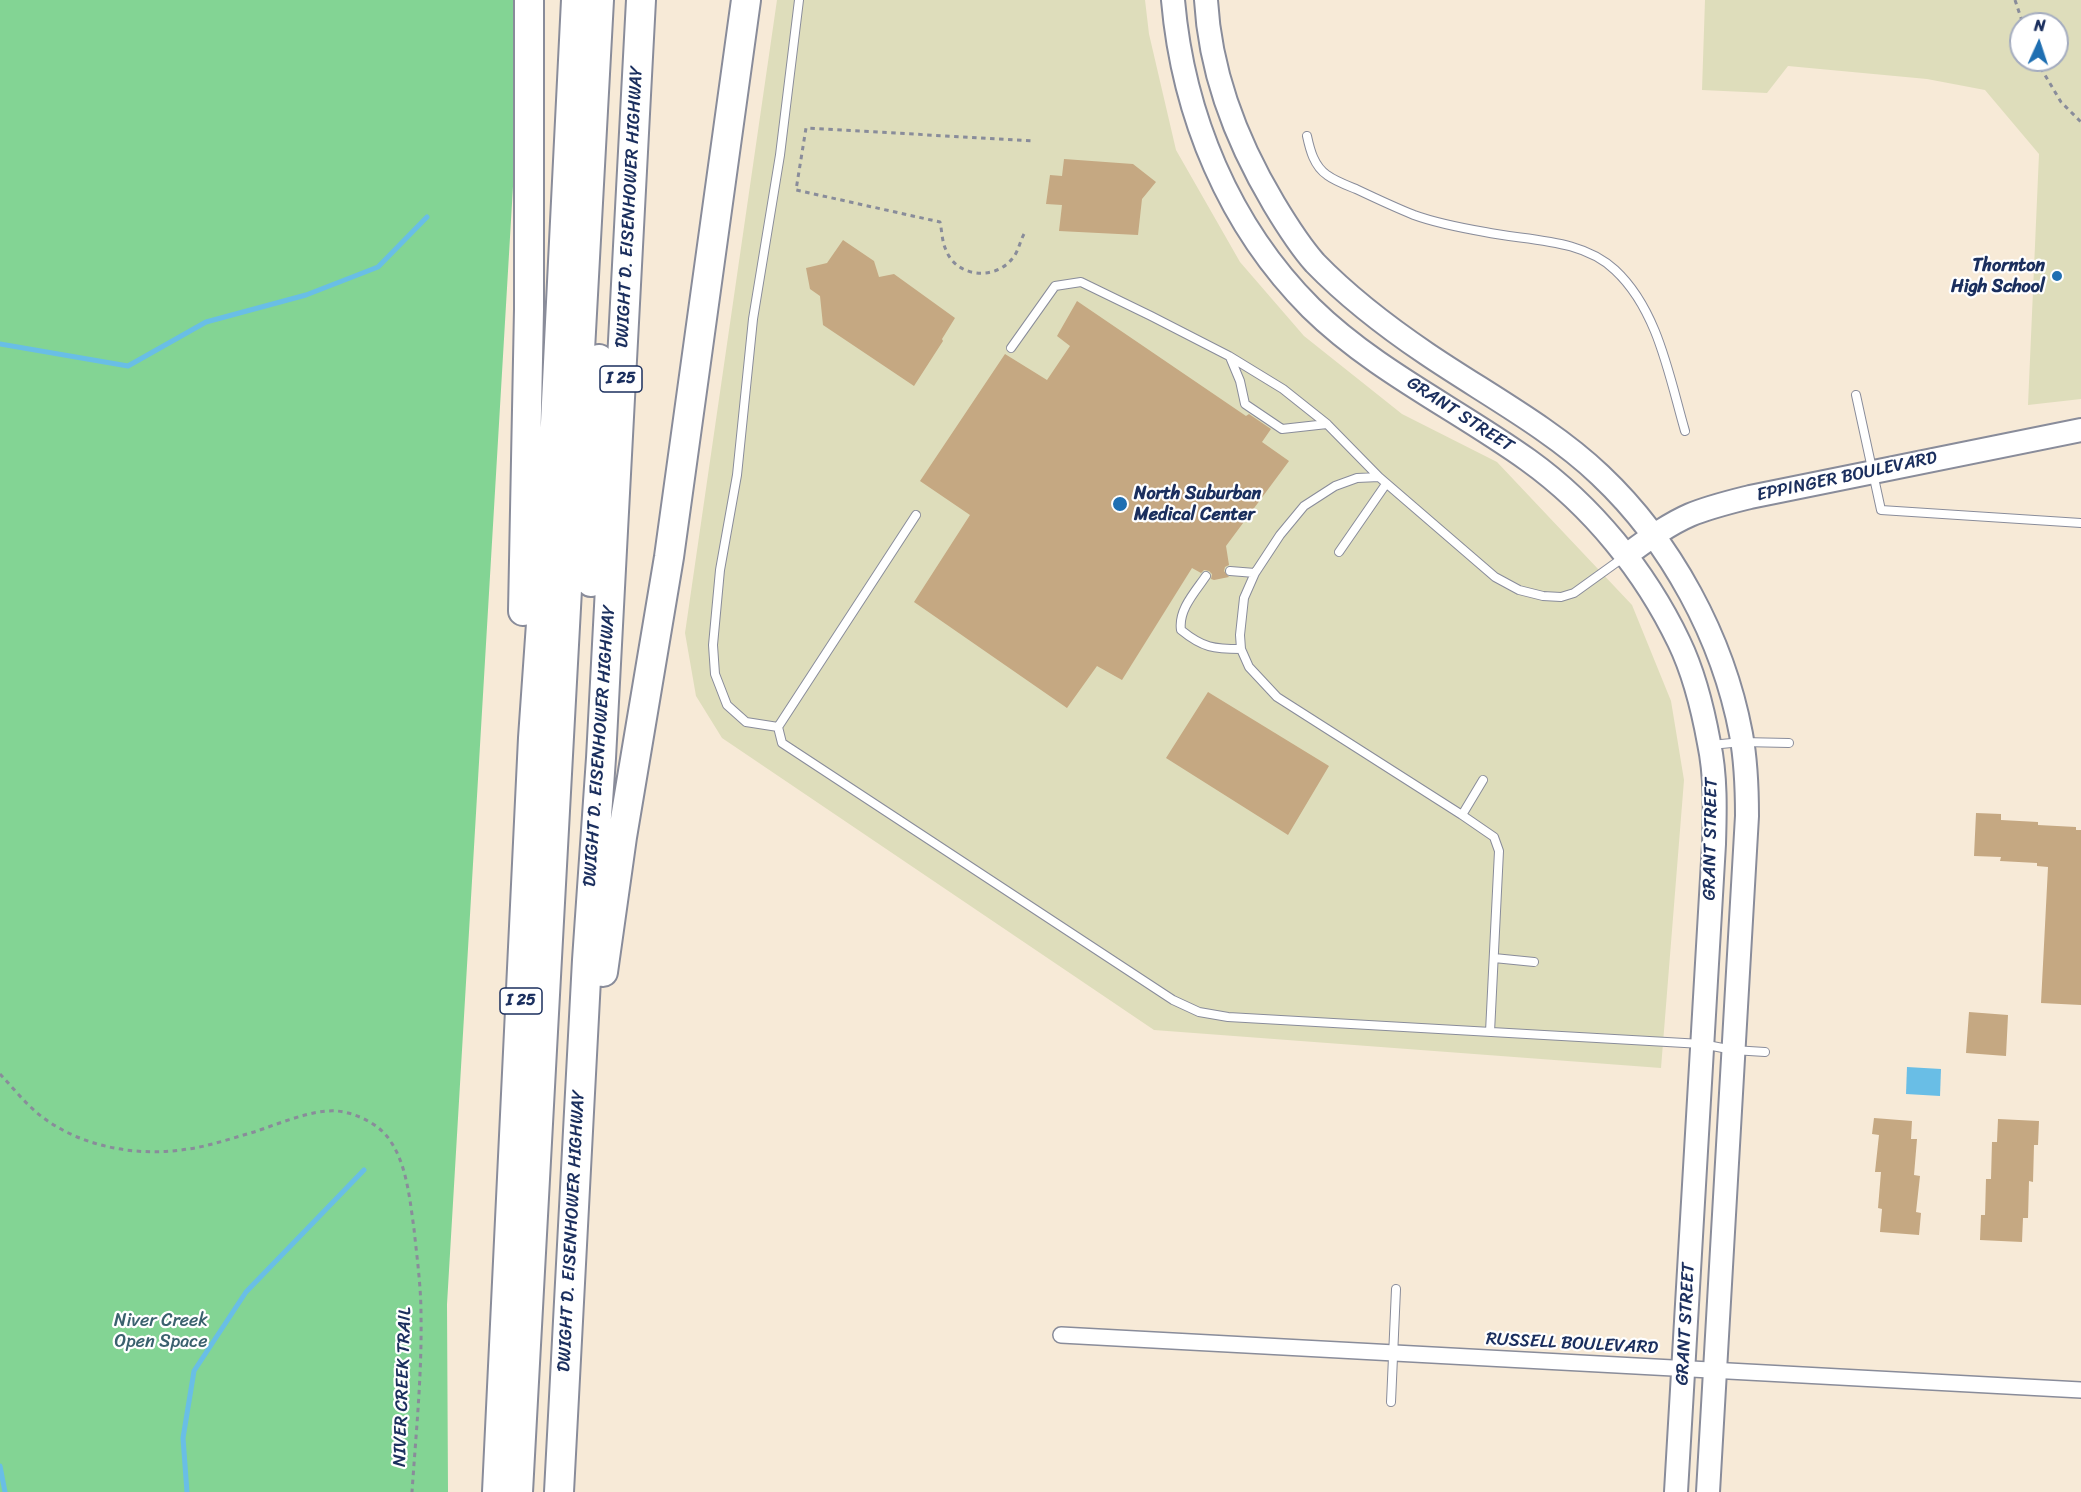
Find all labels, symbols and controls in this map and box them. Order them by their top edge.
text: N [2034,11,2046,40]
north arrow [2009,12,2069,72]
street label: DWIGHT D. EISENHOWER HIGHWAY [612,65,648,349]
place label: Thornton High School [1951,255,2045,298]
marker: Thornton High School [2050,269,2064,283]
road number: I 25 [600,366,642,392]
street label: GRANT STREET [1403,372,1517,458]
street label: EPPINGER BOULEVARD [1755,447,1939,507]
place label: North Suburban Medical Center [1134,483,1261,526]
marker: North Suburban Medical Center [1111,495,1129,513]
street label: DWIGHT D. EISENHOWER HIGHWAY [579,604,621,888]
street label: GRANT STREET [1699,777,1723,901]
road number: I 25 [500,988,542,1014]
street label: DWIGHT D. EISENHOWER HIGHWAY [554,1089,590,1373]
street label: GRANT STREET [1672,1262,1700,1386]
street label: NIVER CREEK TRAIL [389,1307,417,1467]
park label: Niver Creek Open Space [114,1310,208,1352]
street label: RUSSELL BOULEVARD [1485,1329,1659,1359]

